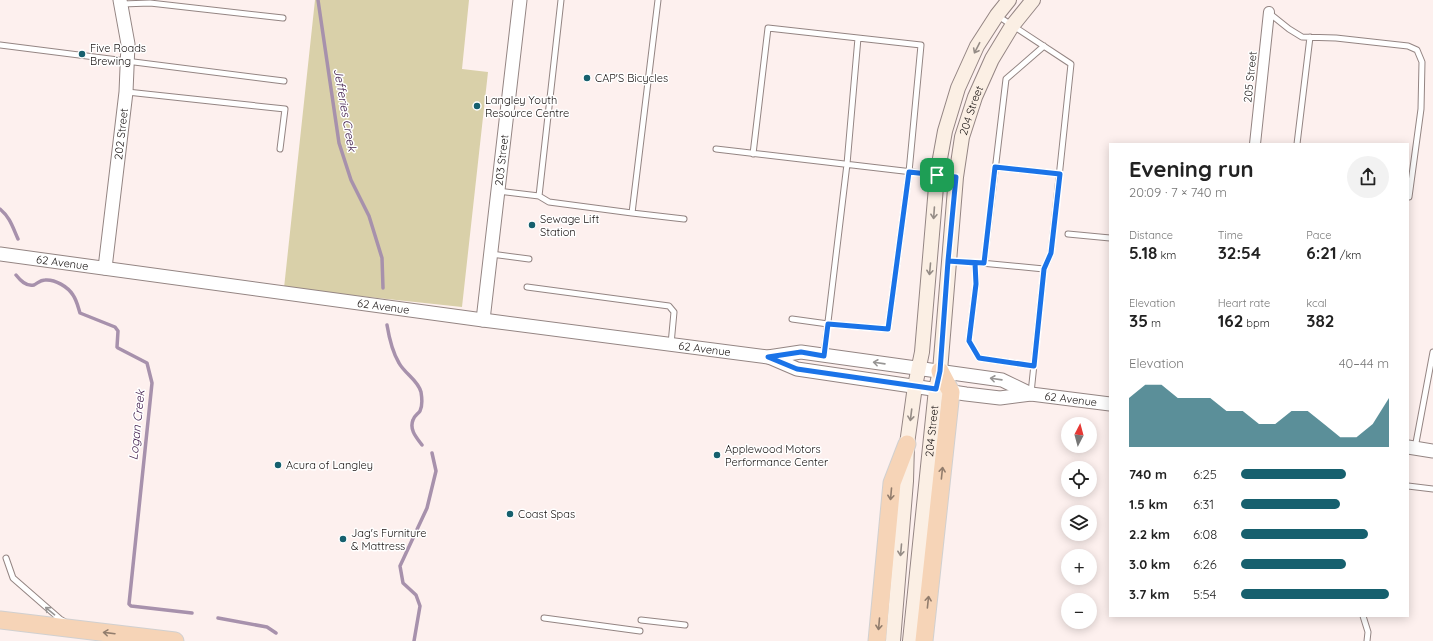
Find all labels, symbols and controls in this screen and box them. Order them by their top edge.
place label: Five Roads Brewing [90,41,146,68]
one-way arrow [973,42,980,54]
marker: Five Roads Brewing [77,49,87,59]
street label: 205 Street [1240,50,1260,103]
water label: Jefferies Creek [331,67,360,154]
place label: CAP'S Bicycles [595,71,668,85]
marker: CAP'S Bicycles [582,73,592,83]
street label: 204 Street [956,83,986,137]
place label: Langley Youth Resource Centre [485,93,569,120]
marker: Langley Youth Resource Centre [472,101,482,111]
street label: 202 Street [111,107,131,161]
street label: 203 Street [492,133,511,186]
text: Evening run [1129,155,1254,183]
button: share [1347,156,1389,198]
pin [920,158,954,192]
icon: arrive [926,164,948,186]
text: 20:09 · 7 × 740 m [1129,184,1227,200]
one-way arrow [931,206,938,219]
place label: Sewage Lift Station [540,212,599,239]
marker: Sewage Lift Station [527,220,537,230]
text: Distance [1129,228,1173,242]
text: Time [1218,228,1243,242]
text: Pace [1306,228,1331,242]
text: 5.18 [1129,242,1157,263]
text: 32:54 [1218,242,1261,263]
text: 6:21 [1306,242,1337,263]
text: km [1157,248,1176,262]
text: /km [1337,248,1361,262]
street label: 62 Avenue [35,252,89,273]
one-way arrow [926,262,933,275]
street label: 62 Avenue [356,296,410,317]
text: Elevation [1129,296,1175,310]
text: Heart rate [1218,296,1270,310]
text: kcal [1306,296,1327,310]
text: 35 [1129,310,1148,331]
text: 162 [1218,310,1243,331]
text: 382 [1306,310,1334,331]
text: m [1148,316,1161,330]
text: bpm [1243,316,1270,330]
street label: 62 Avenue [678,338,732,359]
text: Elevation [1129,355,1184,371]
text: 40–44 m [1339,355,1389,371]
one-way arrow [873,359,886,367]
one-way arrow [989,375,1002,383]
water label: Logan Creek [125,387,148,461]
street label: 62 Avenue [1044,389,1098,409]
street label: 204 Street [922,404,941,457]
one-way arrow [907,408,915,421]
north arrow [1061,417,1097,453]
map controls [1061,417,1097,629]
place label: Applewood Motors Performance Center [725,442,829,469]
marker: Applewood Motors Performance Center [712,450,722,460]
place label: Acura of Langley [286,458,373,472]
marker: Acura of Langley [273,460,283,470]
button: locate [1061,461,1097,497]
text: 740 m [1129,466,1167,482]
text: 6:25 [1193,466,1217,482]
one-way arrow [939,467,946,480]
one-way arrow [887,487,894,500]
text: 1.5 km [1129,496,1168,512]
text: 6:31 [1193,496,1214,512]
button: layers [1061,505,1097,541]
place label: Coast Spas [518,507,575,521]
marker: Coast Spas [505,509,515,519]
place label: Jag's Furniture & Mattress [351,526,427,553]
text: 2.2 km [1129,526,1170,542]
text: 6:08 [1193,526,1217,542]
marker: Jag's Furniture & Mattress [338,534,348,544]
one-way arrow [897,543,904,556]
button: + [1061,549,1097,585]
text: 3.0 km [1129,556,1170,572]
text: 6:26 [1193,556,1217,572]
text: 3.7 km [1129,586,1169,602]
text: 5:54 [1193,586,1216,602]
button: − [1061,593,1097,629]
one-way arrow [925,596,932,609]
one-way arrow [45,607,55,616]
one-way arrow [875,617,883,630]
one-way arrow [103,629,116,637]

